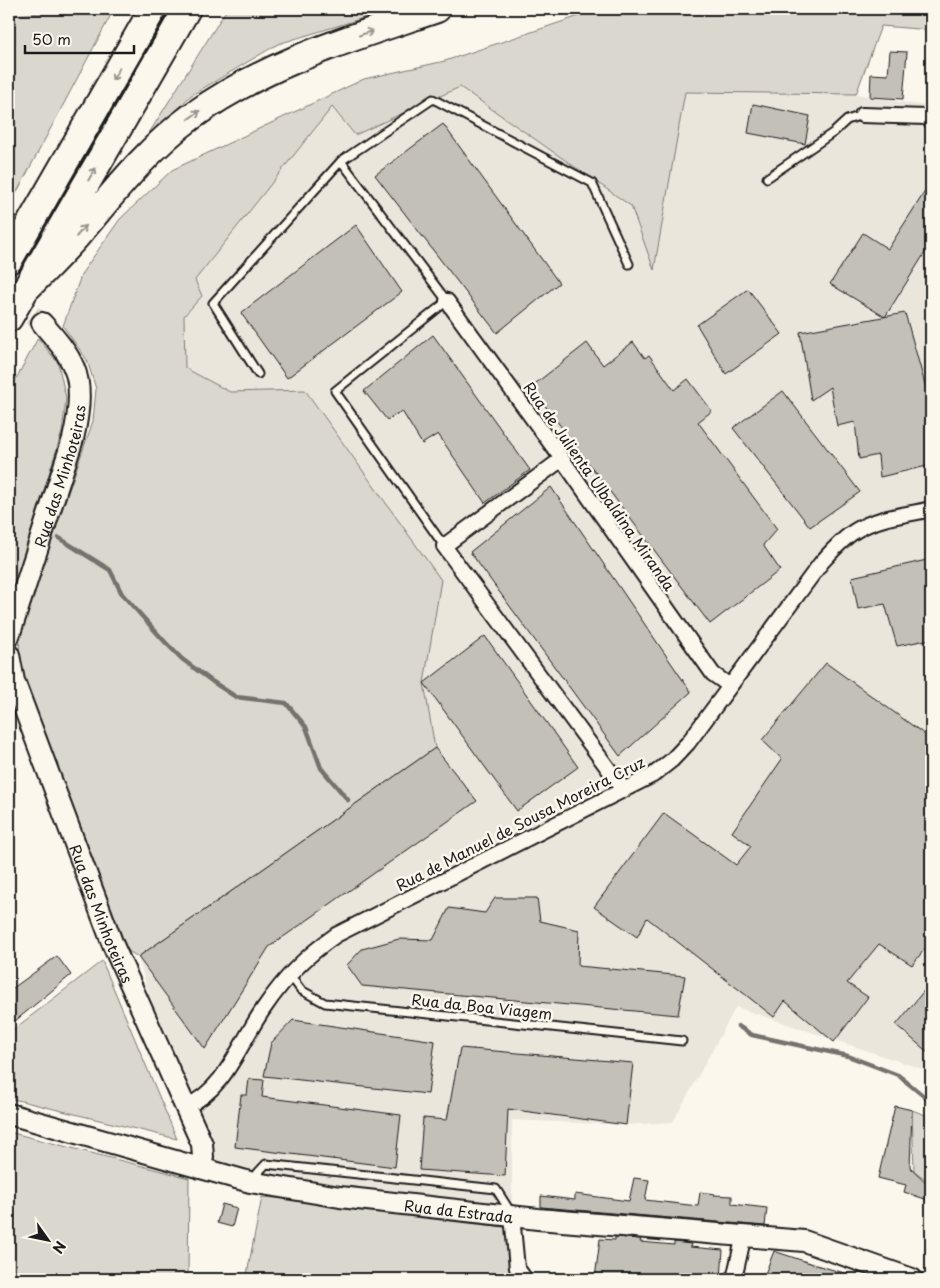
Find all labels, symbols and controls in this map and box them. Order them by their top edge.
scale bar [25,22,134,54]
text: 50 m [32,27,71,50]
one-way arrow [358,28,373,37]
one-way arrow [111,66,121,80]
one-way arrow [187,110,201,120]
one-way arrow [87,168,97,182]
one-way arrow [75,225,86,238]
street label: Rua de Julienta Ulbaldina Miranda [519,377,682,596]
street label: Rua das Minhoteiras [27,404,90,550]
street label: Rua de Manuel de Sousa Moreira Cruz [392,750,648,896]
street label: Rua das Minhoteiras [65,841,140,987]
street label: Rua da Boa Viagem [411,987,553,1025]
street label: Rua da Estrada [403,1193,515,1228]
north arrow [22,1216,72,1266]
text: N [47,1237,71,1258]

